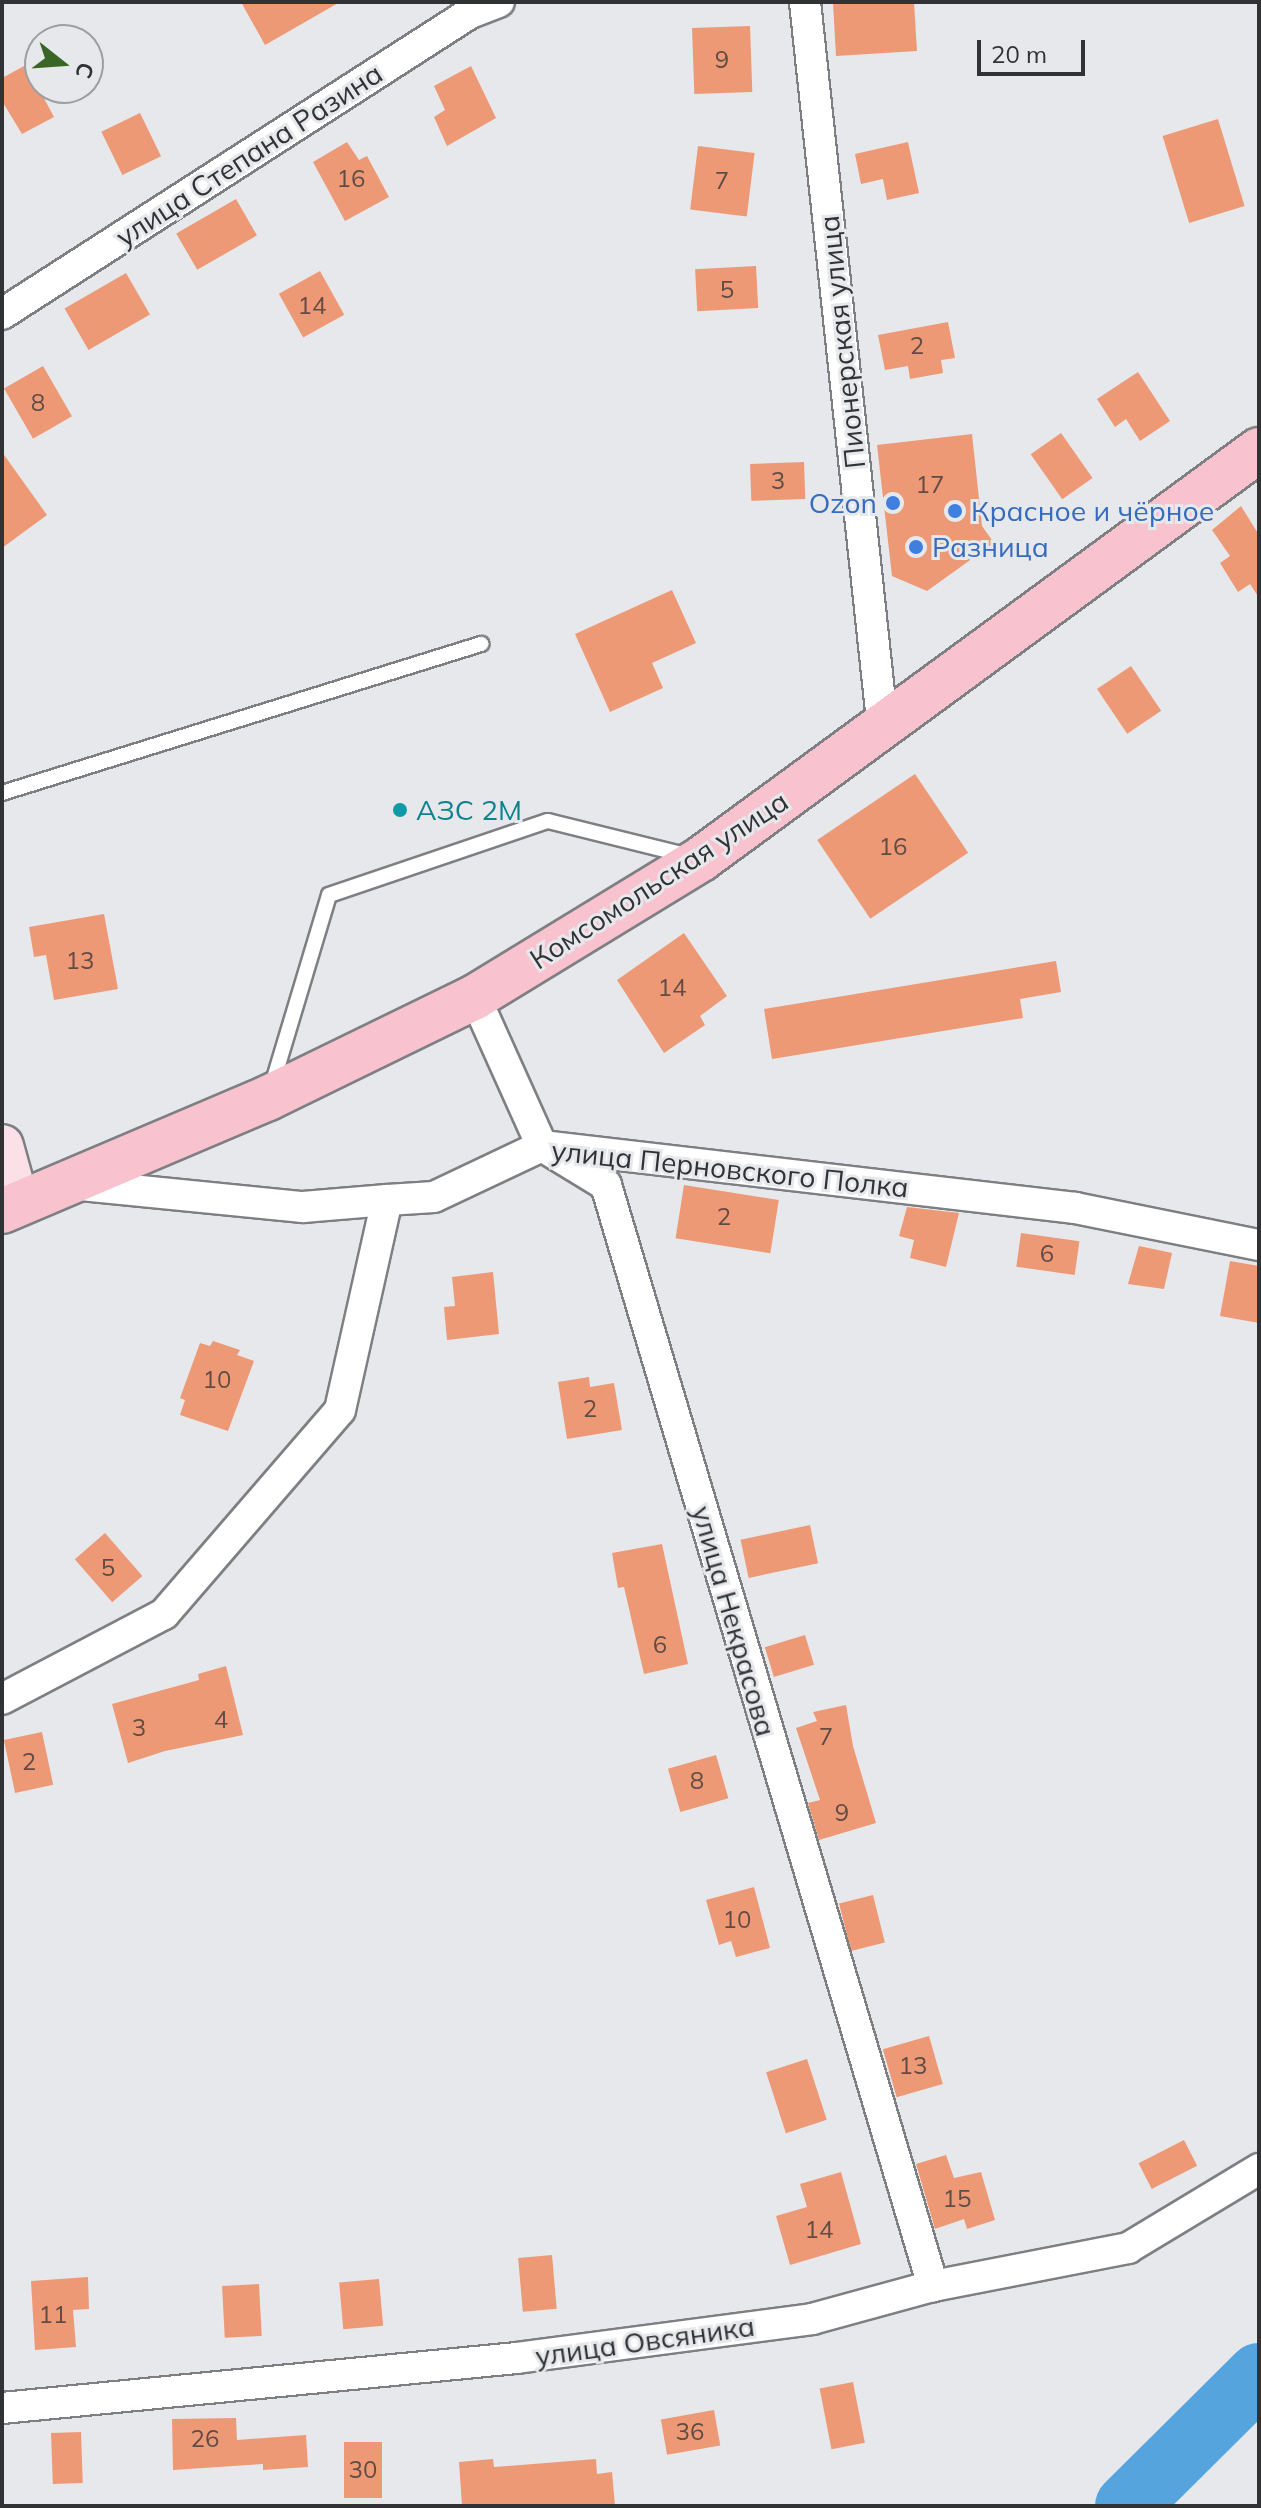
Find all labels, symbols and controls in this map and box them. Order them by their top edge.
north arrow [24,24,104,104]
scale bar [981,24,1089,74]
text: 20 m [991,39,1047,69]
house number: 9 [715,46,729,74]
street label: улица Степана Разина [110,56,388,254]
text: С [69,59,101,82]
house number: 16 [337,165,365,193]
house number: 7 [715,167,729,195]
street label: Пионерская улица [812,214,872,470]
house number: 5 [720,276,734,304]
house number: 14 [298,292,326,320]
house number: 2 [910,332,924,360]
house number: 8 [31,389,45,417]
house number: 3 [771,467,785,495]
house number: 17 [916,471,944,499]
place label: Ozon [809,486,877,520]
marker: Ozon [884,494,902,512]
place label: Красное и чёрное [971,494,1214,528]
marker: Красное и чёрное [946,502,964,520]
place label: Разница [932,530,1049,564]
marker: Разница [907,538,925,556]
street label: Комсомольская улица [524,784,794,976]
place label: АЗС 2М [416,793,522,827]
marker: АЗС 2М [391,801,409,819]
house number: 16 [879,833,907,861]
house number: 13 [66,947,94,975]
house number: 14 [658,974,686,1002]
street label: улица Перновского Полка [550,1134,910,1204]
house number: 2 [717,1203,731,1231]
house number: 6 [1040,1240,1054,1268]
house number: 10 [203,1366,231,1394]
house number: 2 [583,1395,597,1423]
street label: улица Некрасова [685,1502,783,1740]
house number: 5 [101,1554,115,1582]
house number: 6 [653,1631,667,1659]
house number: 4 [214,1706,228,1734]
house number: 3 [132,1714,146,1742]
house number: 7 [819,1723,833,1751]
house number: 2 [22,1748,36,1776]
house number: 8 [690,1767,704,1795]
house number: 9 [835,1799,849,1827]
house number: 10 [723,1906,751,1934]
house number: 13 [899,2052,927,2080]
house number: 15 [943,2185,971,2213]
house number: 14 [805,2216,833,2244]
house number: 11 [39,2301,67,2329]
street label: улица Овсяника [533,2309,757,2373]
house number: 36 [676,2418,704,2446]
house number: 26 [191,2425,219,2453]
house number: 30 [349,2456,377,2484]

